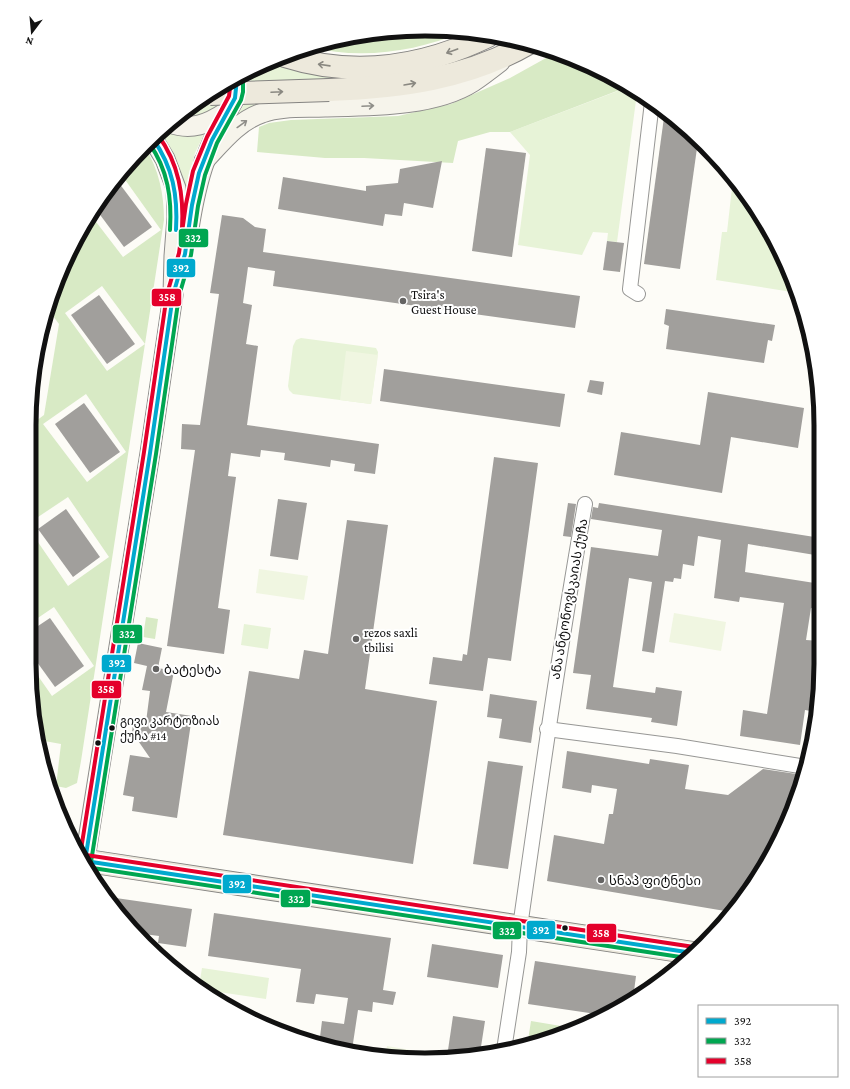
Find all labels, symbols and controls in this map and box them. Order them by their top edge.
north arrow [12,12,52,52]
text: N [24,35,35,48]
one-way arrow [447,48,459,56]
one-way arrow [318,61,331,69]
one-way arrow [403,80,416,88]
one-way arrow [270,88,283,96]
one-way arrow [361,102,374,109]
one-way arrow [236,120,247,128]
line badge: 332 [178,228,209,248]
text: 332 [185,232,201,244]
line badge: 392 [166,258,196,278]
text: 392 [173,262,190,274]
place label: Tsira's Guest House [411,287,477,317]
line badge: 358 [151,288,182,307]
text: 358 [158,291,176,303]
marker: Tsira's Guest House [398,296,408,306]
street label: ანა ანტონოვსკაიას ქუჩა [547,517,591,681]
line badge: 332 [112,624,143,644]
place label: rezos saxli tbilisi [364,625,418,655]
text: 332 [119,628,135,640]
marker: rezos saxli tbilisi [351,634,361,644]
line badge: 392 [101,654,132,673]
text: 392 [109,657,126,669]
place label: ბატესტა [164,662,222,677]
marker: ბატესტა [151,664,161,674]
line badge: 358 [91,680,122,699]
text: 358 [97,683,115,695]
place label: გივი კარტოზიას ქუჩა #14 [120,714,220,743]
marker: გივი კარტოზიას ქუჩა #14 [107,723,117,733]
unlabelled marker [93,738,103,748]
place label: სნაპ ფიტნესი [609,873,701,888]
line badge: 392 [222,874,252,894]
marker: სნაპ ფიტნესი [596,875,606,885]
text: 392 [229,878,246,890]
line badge: 332 [280,889,311,908]
text: 332 [288,893,304,905]
line badge: 392 [526,920,556,940]
line badge: 332 [492,921,522,940]
unlabelled marker [560,923,570,933]
line badge: 358 [586,923,617,943]
text: 392 [533,924,550,936]
text: 332 [499,925,515,937]
text: 358 [592,927,610,939]
legend [698,1005,838,1077]
text: 392 [734,1014,752,1028]
text: 332 [734,1034,751,1048]
text: 358 [734,1054,752,1068]

